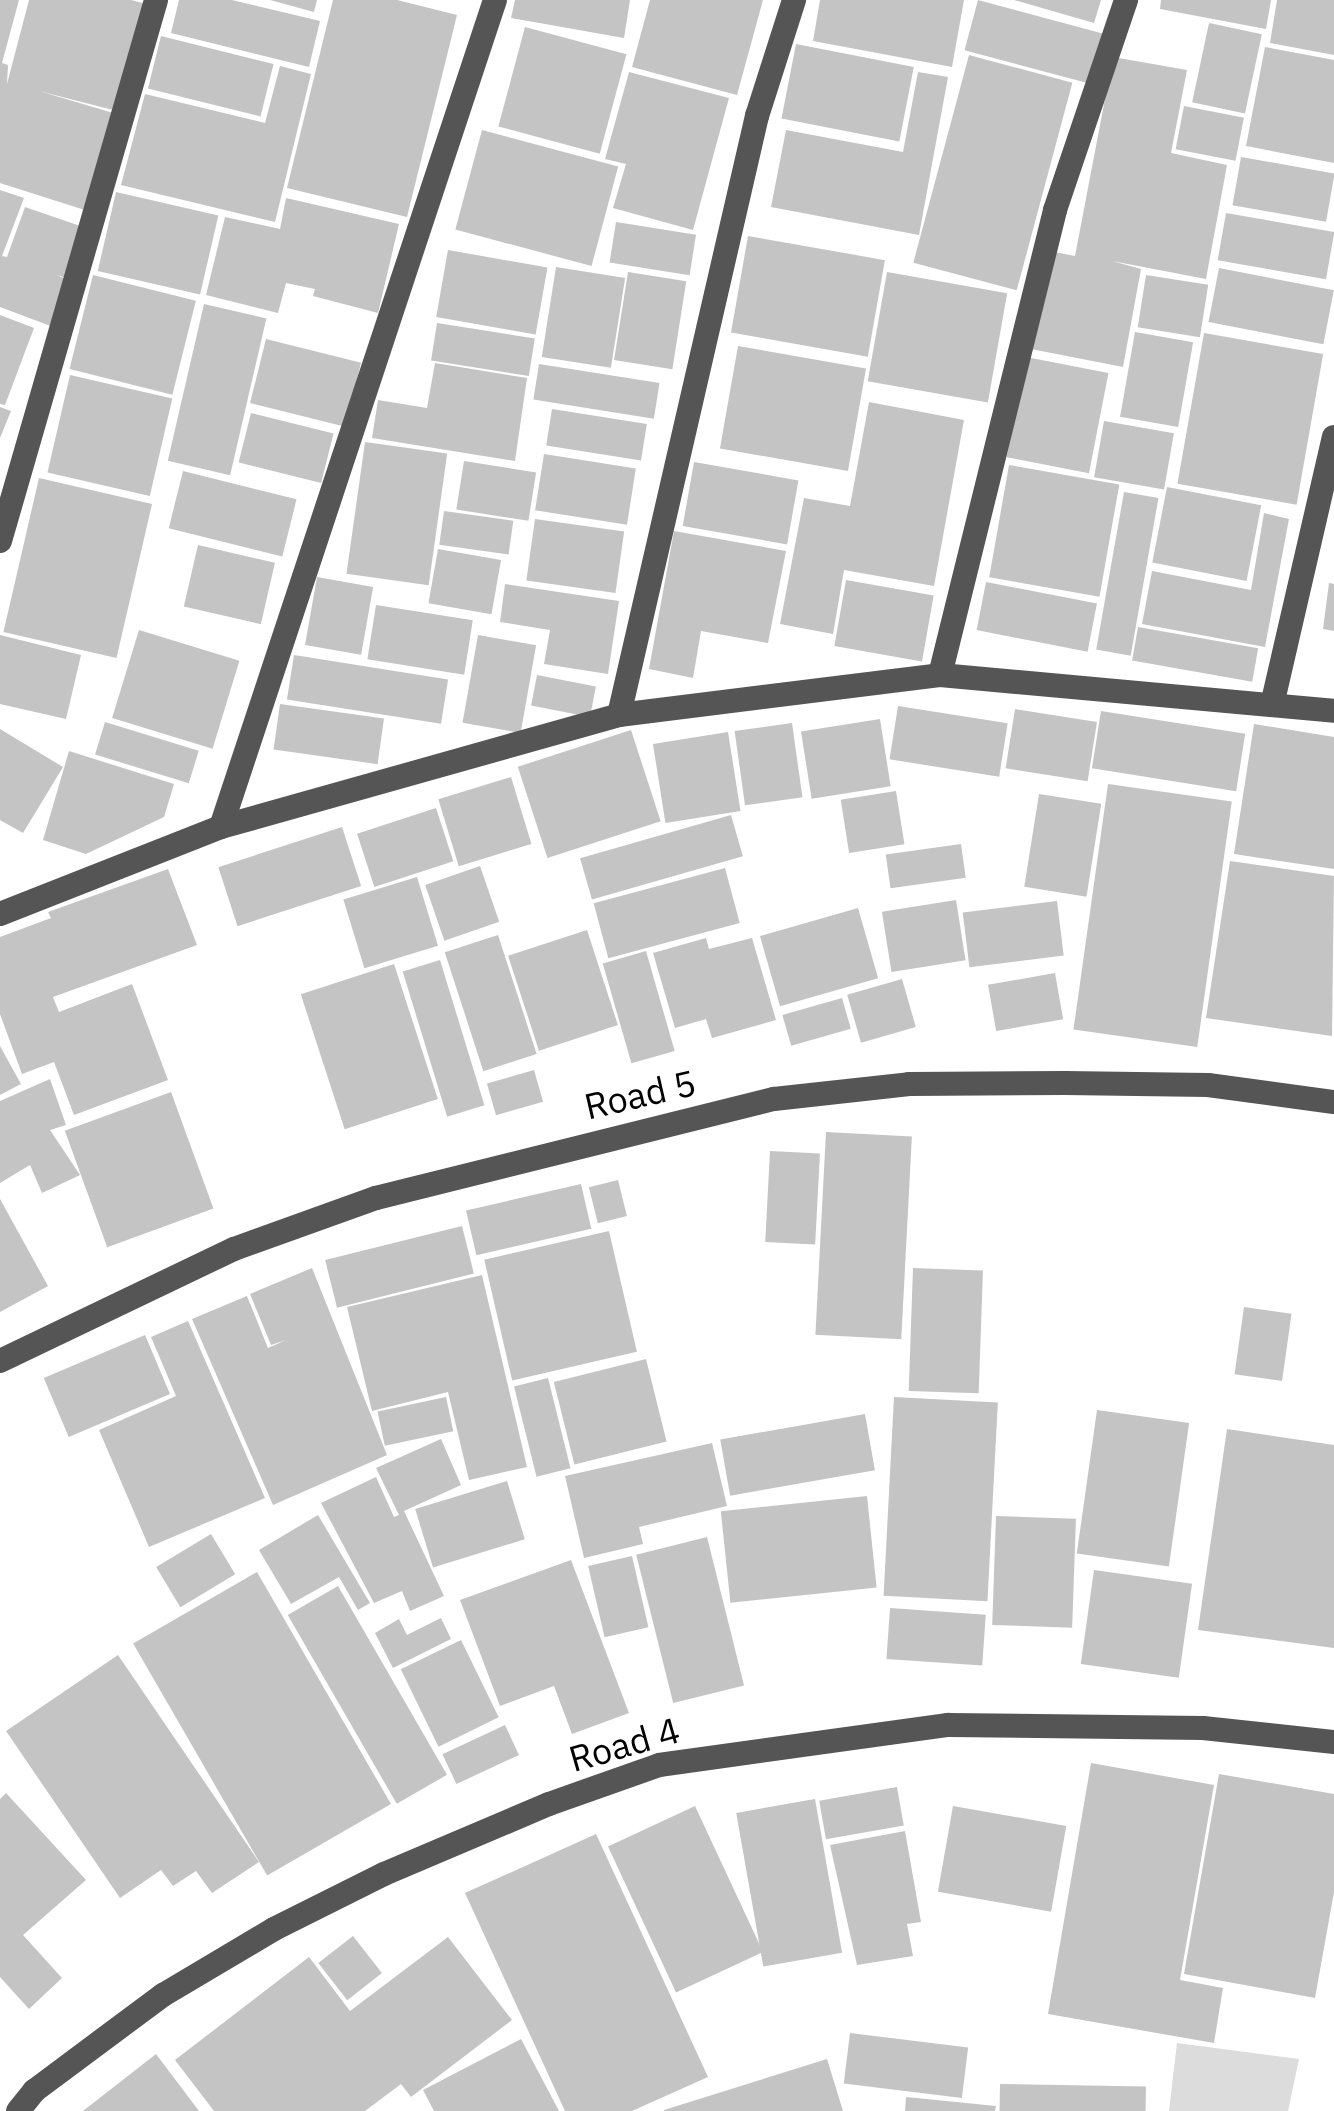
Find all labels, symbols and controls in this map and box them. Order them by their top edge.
street label: Road 5 [580,1060,700,1128]
street label: Road 4 [564,1708,684,1780]

